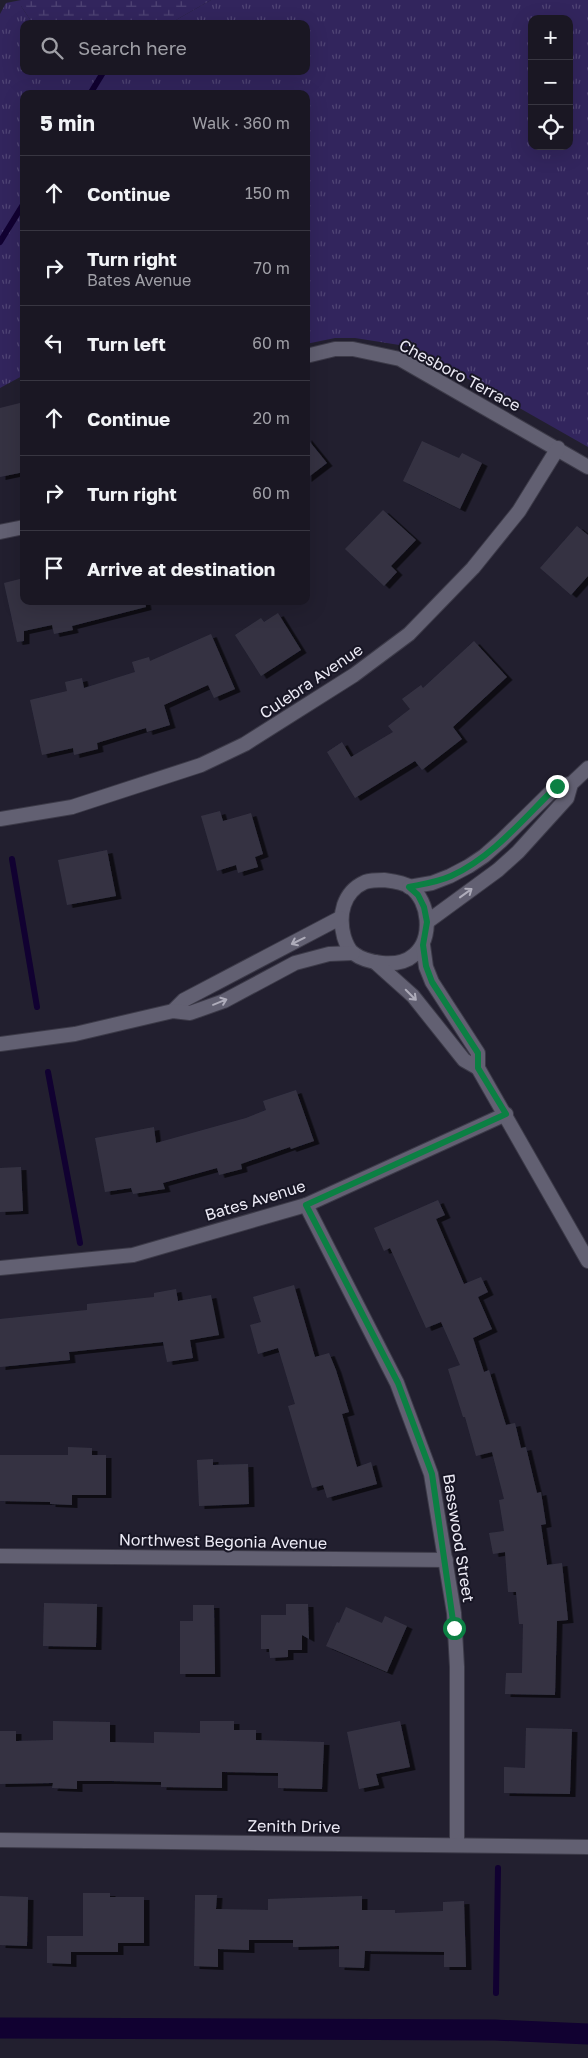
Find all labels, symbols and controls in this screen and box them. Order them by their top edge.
map controls [528,15,573,150]
button: + [528,15,573,60]
search box [20,20,310,75]
icon: search [38,34,66,62]
text: Search here [78,36,187,59]
button: − [528,60,573,105]
button: locate [528,105,573,150]
text: 5 min [40,110,95,136]
text: Walk · 360 m [192,113,290,133]
icon: ahead [40,179,68,207]
text: Continue [87,182,170,205]
text: 150 m [245,183,290,203]
text: Turn right [87,247,177,270]
icon: right [40,254,68,282]
text: 70 m [253,258,290,278]
text: Bates Avenue [87,270,191,290]
icon: left [40,329,68,357]
text: Turn left [87,332,166,355]
text: 60 m [252,333,290,353]
street label: Chesboro Terrace [396,335,524,415]
icon: ahead [40,404,68,432]
text: Continue [87,407,170,430]
text: 20 m [253,408,290,428]
icon: right [40,479,68,507]
text: Turn right [87,482,177,505]
text: 60 m [252,483,290,503]
icon: arrive [40,554,68,582]
text: Arrive at destination [87,557,275,580]
street label: Culebra Avenue [256,639,366,723]
route end [546,775,569,798]
one-way arrow [459,888,473,898]
one-way arrow [290,936,305,946]
one-way arrow [405,988,417,1001]
one-way arrow [212,997,227,1006]
street label: Bates Avenue [202,1175,308,1225]
street label: Basswood Street [439,1472,479,1604]
street label: Northwest Begonia Avenue [119,1529,327,1553]
route start [443,1617,466,1640]
street label: Zenith Drive [248,1815,340,1837]

